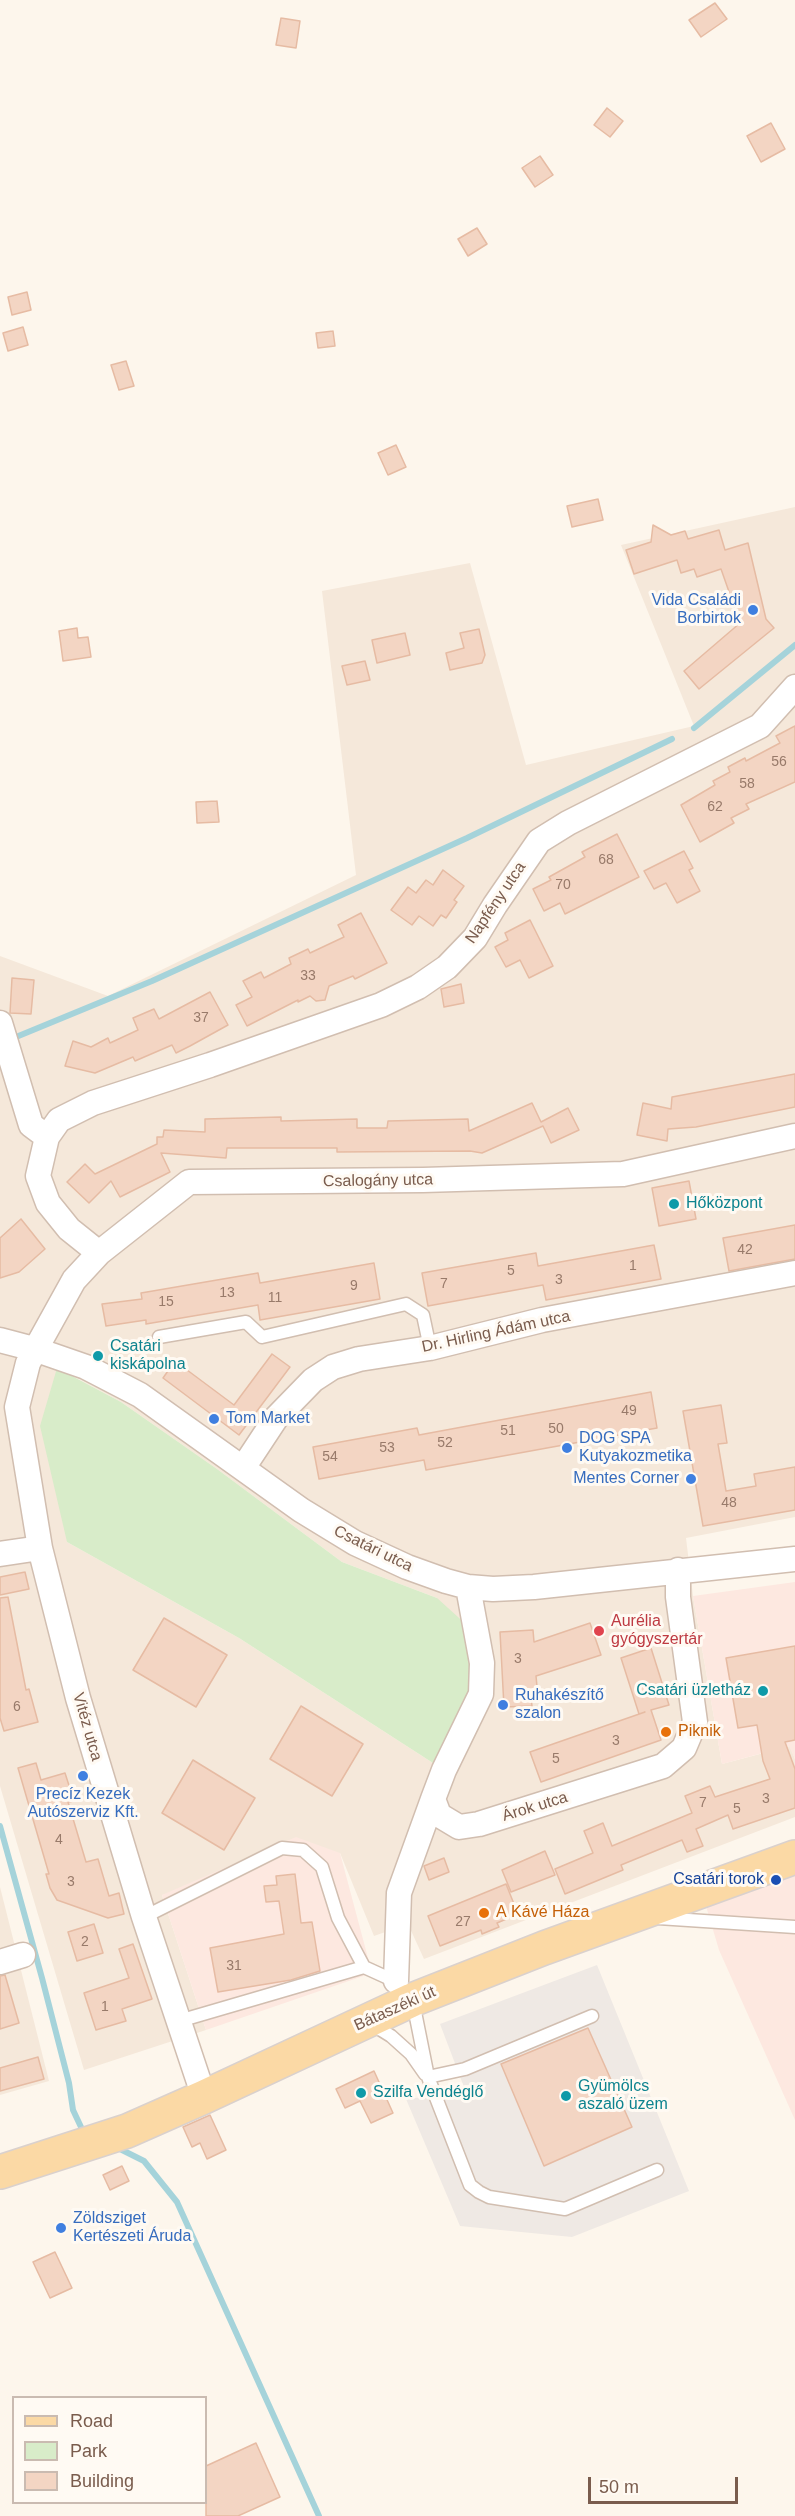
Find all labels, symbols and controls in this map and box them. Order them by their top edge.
place label: Vida Családi Borbirtok [651,591,741,629]
marker: Vida Családi Borbirtok [746,603,760,617]
house number: 56 [771,754,787,770]
house number: 58 [739,776,755,792]
house number: 62 [707,799,723,815]
house number: 68 [598,852,614,868]
street label: Napfény utca [462,859,530,947]
house number: 70 [555,877,571,893]
house number: 33 [300,968,316,984]
house number: 37 [193,1010,209,1026]
street label: Csalogány utca [323,1170,433,1192]
place label: Hőközpont [686,1194,762,1214]
marker: Hőközpont [667,1197,681,1211]
house number: 42 [737,1242,753,1258]
house number: 1 [629,1258,637,1274]
house number: 5 [507,1263,515,1279]
house number: 3 [555,1272,563,1288]
house number: 7 [440,1276,448,1292]
house number: 9 [350,1278,358,1294]
house number: 13 [219,1285,235,1301]
house number: 11 [268,1290,282,1306]
house number: 15 [158,1294,174,1310]
street label: Dr. Hirling Ádám utca [420,1307,572,1357]
place label: Csatári kiskápolna [110,1337,186,1375]
marker: Csatári kiskápolna [91,1349,105,1363]
house number: 49 [621,1403,637,1419]
place label: Tom Market [226,1409,310,1429]
marker: Tom Market [207,1412,221,1426]
house number: 50 [548,1421,564,1437]
house number: 51 [500,1423,516,1439]
place label: DOG SPA Kutyakozmetika [579,1429,692,1467]
house number: 52 [437,1435,453,1451]
house number: 53 [379,1440,395,1456]
marker: DOG SPA Kutyakozmetika [560,1441,574,1455]
house number: 54 [322,1449,338,1465]
place label: Mentes Corner [573,1469,679,1489]
marker: Mentes Corner [684,1472,698,1486]
house number: 48 [721,1495,737,1511]
street label: Csatári utca [330,1522,416,1576]
place label: Aurélia gyógyszertár [611,1612,703,1650]
marker: Aurélia gyógyszertár [592,1624,606,1638]
house number: 3 [514,1651,522,1667]
place label: Csatári üzletház [636,1681,751,1701]
marker: Csatári üzletház [756,1684,770,1698]
place label: Ruhakészítő szalon [515,1686,604,1724]
street label: Vitéz utca [68,1691,106,1763]
marker: Ruhakészítő szalon [496,1698,510,1712]
house number: 6 [13,1699,21,1715]
place label: Piknik [678,1722,721,1742]
marker: Piknik [659,1725,673,1739]
house number: 3 [612,1733,620,1749]
house number: 5 [552,1751,560,1767]
marker: Precíz Kezek Autószerviz Kft. [76,1769,90,1783]
place label: Precíz Kezek Autószerviz Kft. [27,1785,139,1823]
street label: Árok utca [500,1788,570,1826]
house number: 3 [762,1791,770,1807]
house number: 7 [699,1795,707,1811]
house number: 5 [733,1801,741,1817]
house number: 4 [55,1832,63,1848]
place label: Csatári torok [673,1870,764,1890]
marker: Csatári torok [769,1873,783,1887]
house number: 3 [67,1874,75,1890]
place label: A Kávé Háza [496,1903,589,1923]
marker: A Kávé Háza [477,1906,491,1920]
house number: 27 [455,1914,471,1930]
house number: 2 [81,1934,89,1950]
house number: 31 [226,1958,242,1974]
street label: Bátaszéki út [351,1983,439,2035]
house number: 1 [101,1999,109,2015]
place label: Gyümölcs aszaló üzem [578,2077,668,2115]
place label: Szilfa Vendéglő [373,2083,483,2103]
marker: Szilfa Vendéglő [354,2086,368,2100]
marker: Gyümölcs aszaló üzem [559,2089,573,2103]
place label: Zöldsziget Kertészeti Áruda [73,2209,191,2247]
marker: Zöldsziget Kertészeti Áruda [54,2221,68,2235]
legend [12,2396,207,2504]
text: Road [70,2411,113,2431]
text: Park [70,2441,107,2461]
scale bar [591,2465,741,2503]
text: Building [70,2471,134,2491]
text: 50 m [599,2477,639,2497]

